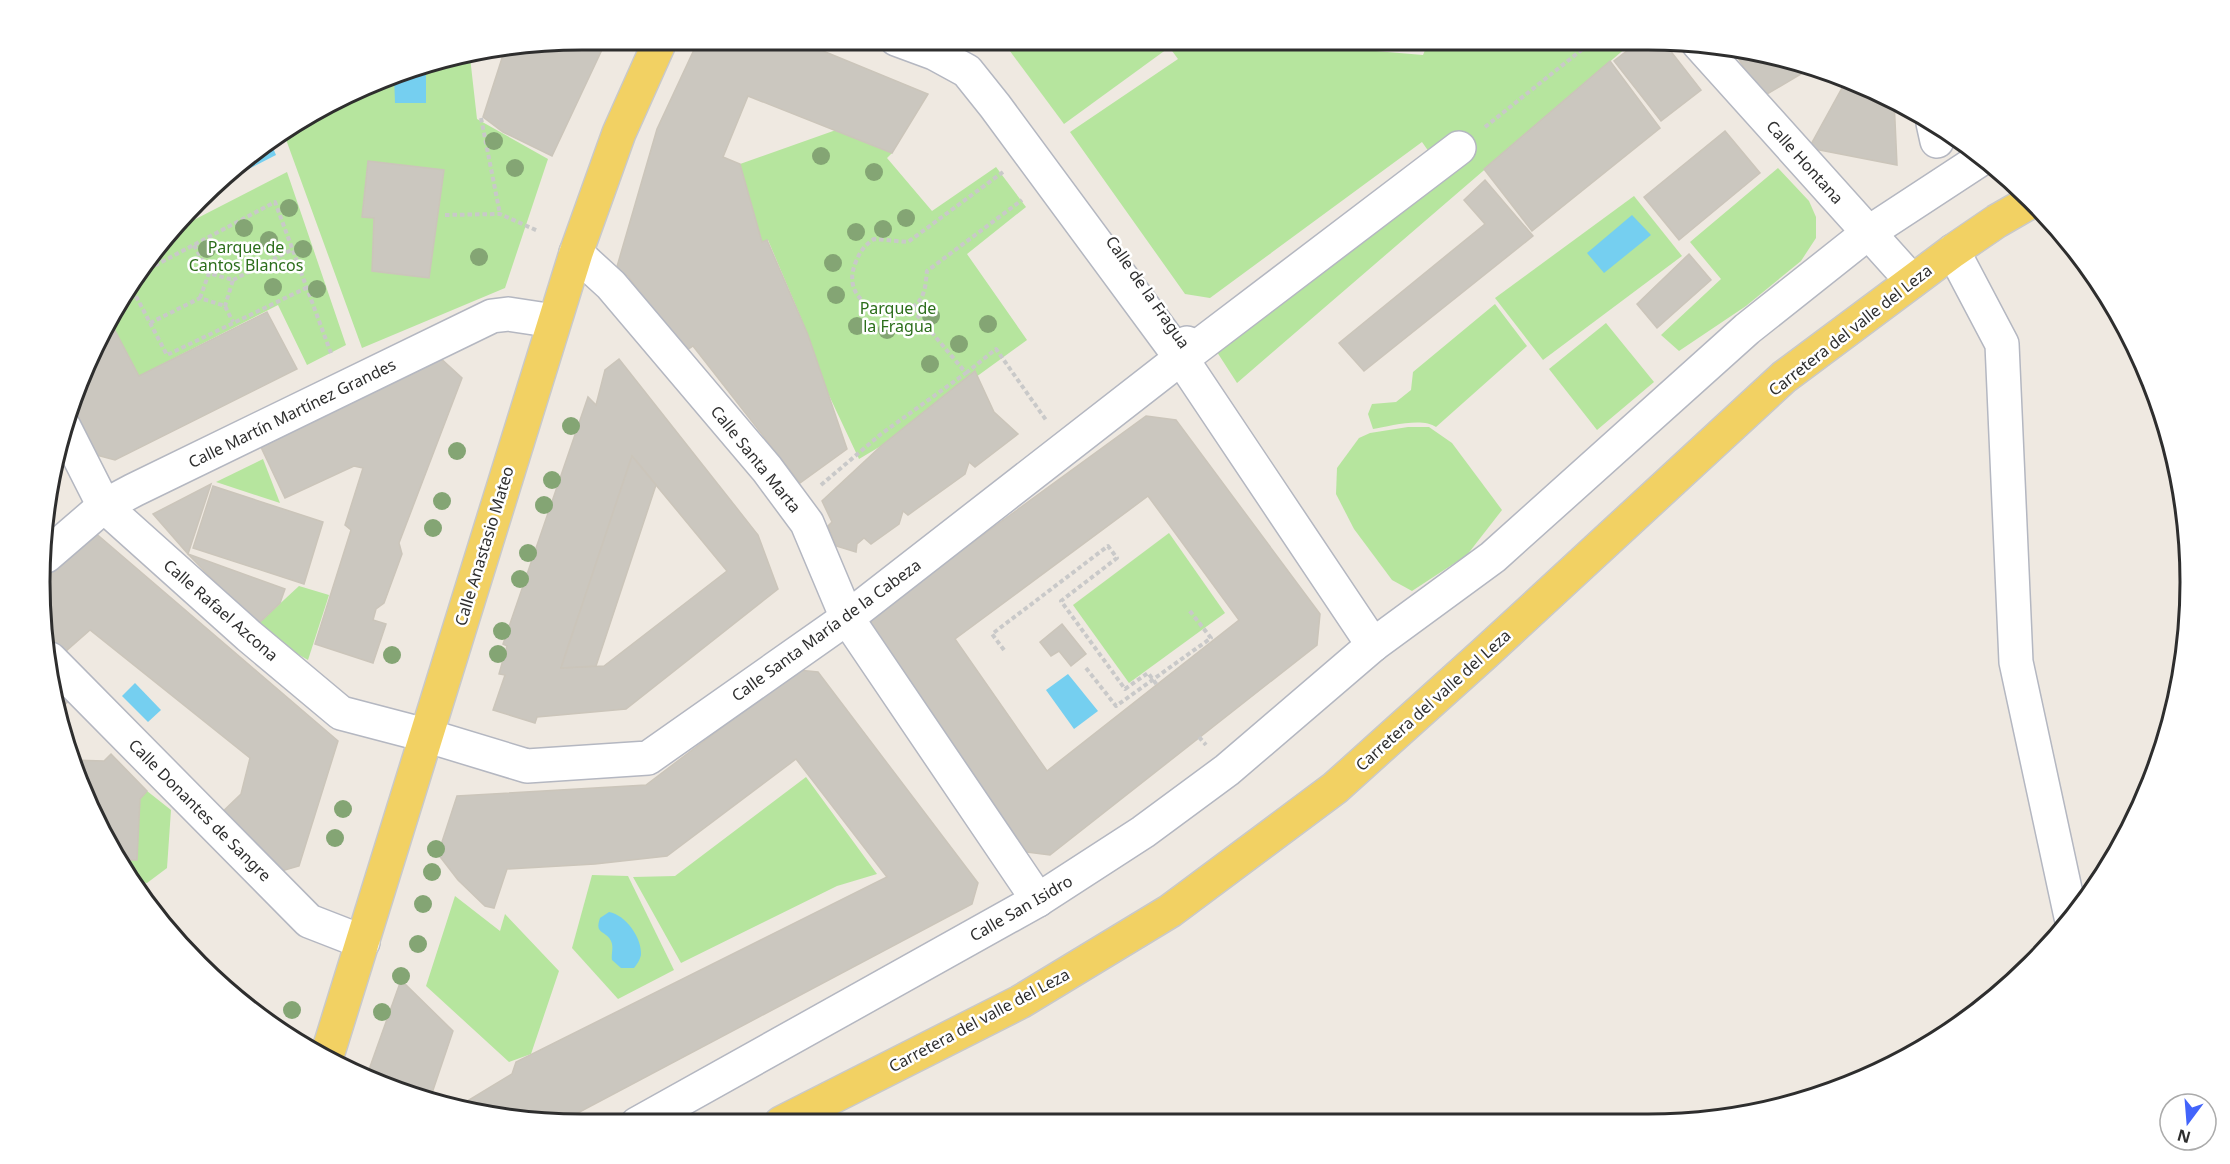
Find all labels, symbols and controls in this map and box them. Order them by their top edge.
street label: Calle Hontana [1762,115,1848,209]
street label: Calle de la Fragua [1101,231,1195,353]
park label: Parque de Cantos Blancos [189,236,303,276]
street label: Carretera del valle del Leza [1764,259,1936,401]
park label: Parque de la Fragua [860,297,936,337]
street label: Calle Martín Martínez Grandes [185,353,399,473]
street label: Calle Santa Marta [706,401,806,517]
street label: Calle Anastasio Mateo [449,464,519,628]
street label: Calle Rafael Azcona [159,554,283,666]
street label: Calle Santa María de la Cabeza [727,554,925,706]
street label: Carretera del valle del Leza [1351,624,1515,776]
street label: Calle Donantes de Sangre [124,734,276,886]
street label: Calle San Isidro [966,870,1076,946]
street label: Carretera del valle del Leza [885,963,1073,1077]
north arrow [2158,1092,2218,1152]
text: N [2175,1124,2193,1149]

